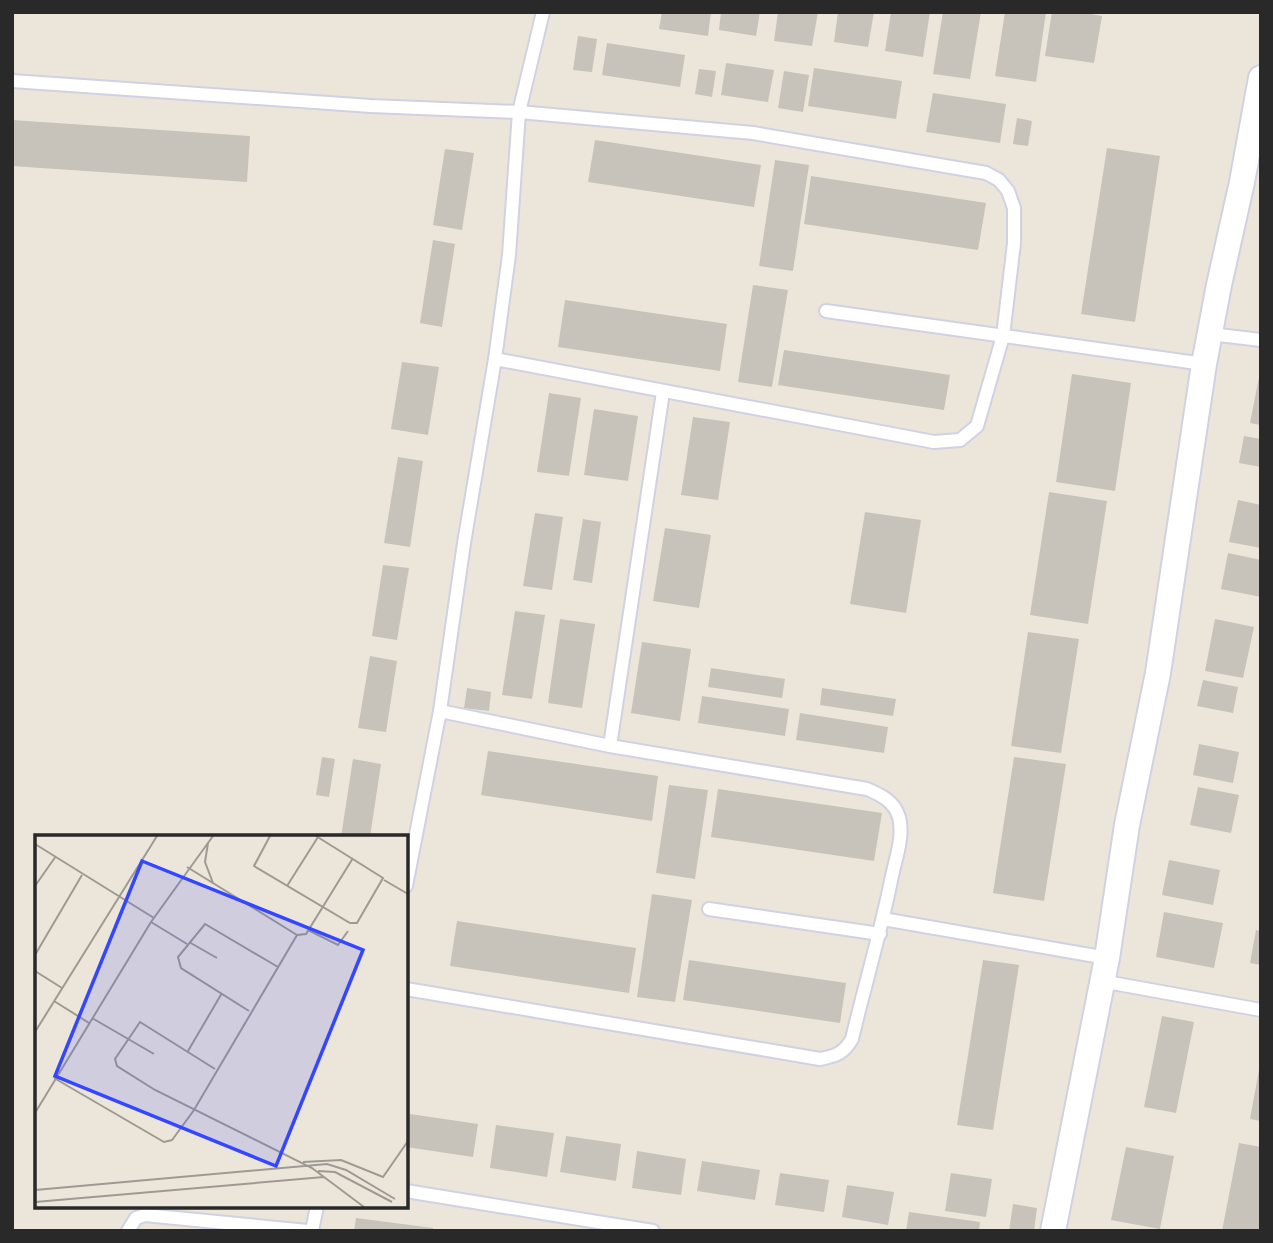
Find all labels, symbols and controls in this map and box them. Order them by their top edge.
inset map [35,835,408,1208]

